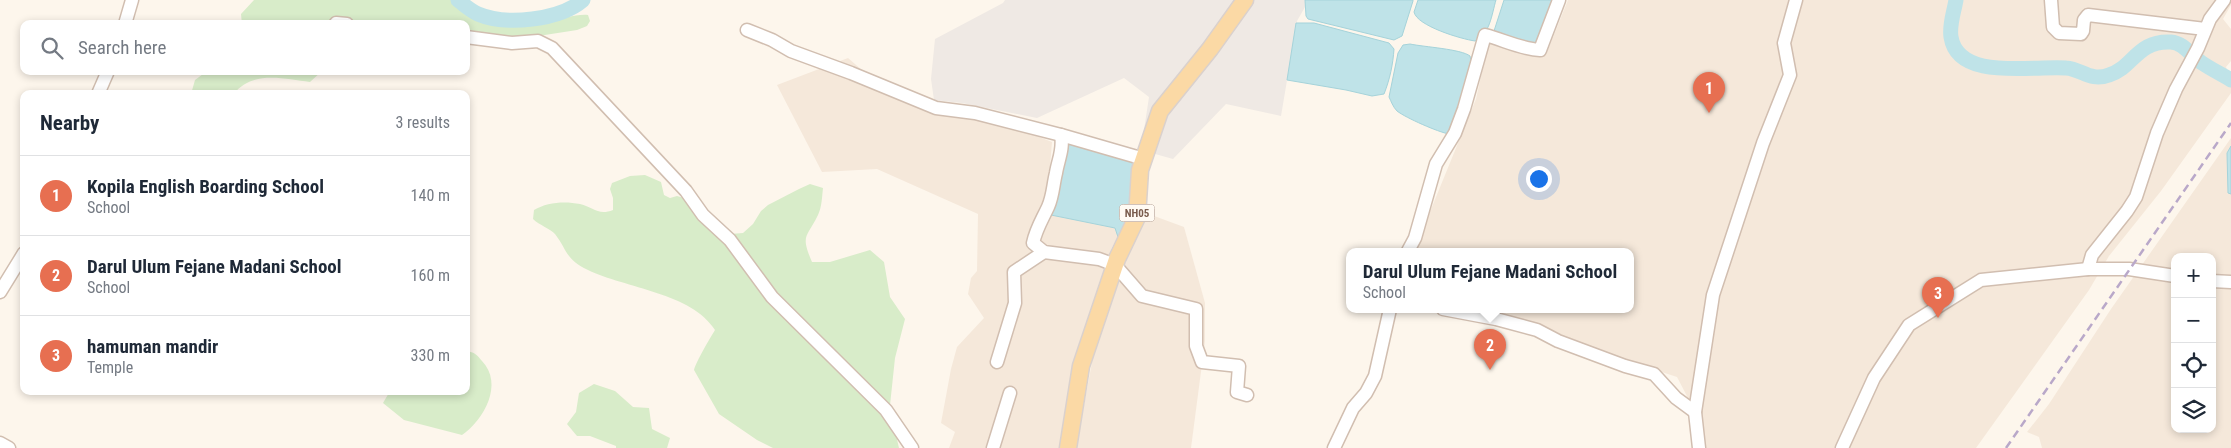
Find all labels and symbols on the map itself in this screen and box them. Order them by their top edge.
pin: 1 [1693,72,1725,113]
your location [1526,166,1552,192]
road number: NH05 [1120,204,1154,222]
pin: 3 [1922,277,1954,318]
pin: 2 [1474,329,1506,370]

